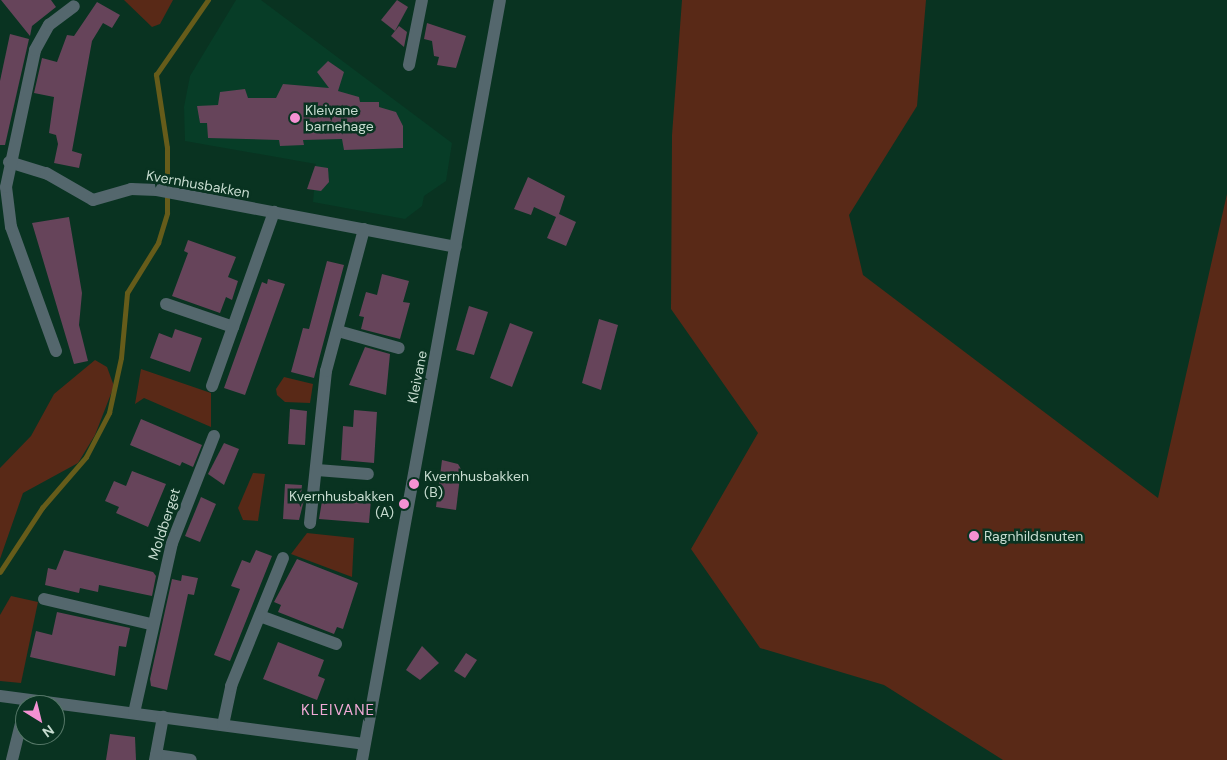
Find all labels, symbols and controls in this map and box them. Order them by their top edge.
place label: Kleivane barnehage [305,102,374,134]
marker: Kleivane barnehage [289,112,301,124]
street label: Kvernhusbakken [145,167,251,201]
street label: Kleivane [404,349,430,405]
place label: Kvernhusbakken (B) [424,468,529,501]
marker: Kvernhusbakken (B) [408,478,420,490]
street label: Moldberget [145,486,183,562]
place label: Kvernhusbakken (A) [289,488,394,520]
marker: Kvernhusbakken (A) [398,498,410,510]
place label: Ragnhildsnuten [984,528,1083,544]
marker: Ragnhildsnuten [968,530,980,542]
north arrow [15,695,65,745]
district label: KLEIVANE [300,702,376,720]
text: N [39,721,58,742]

